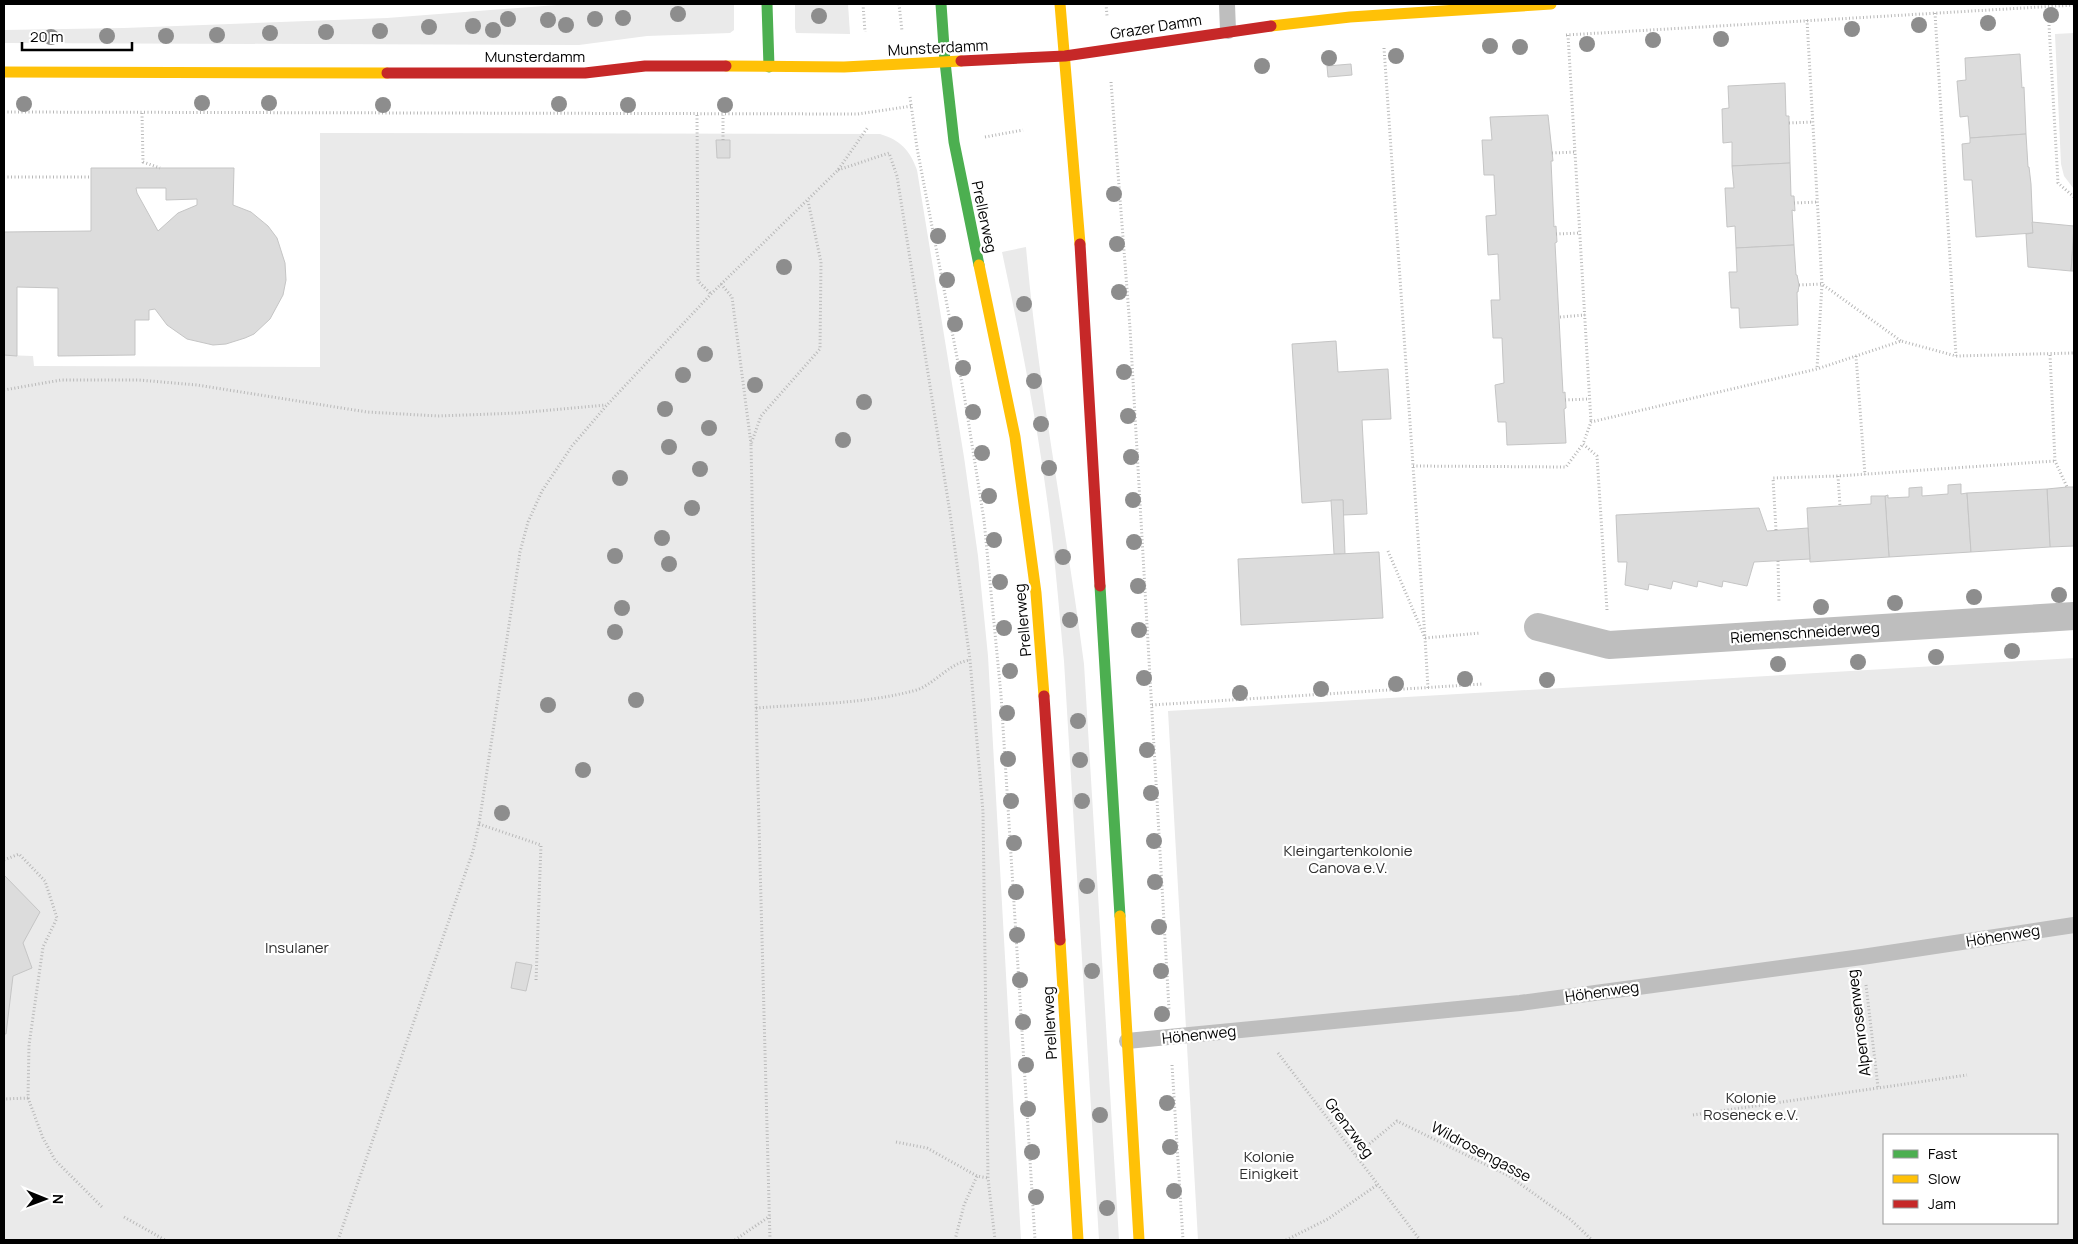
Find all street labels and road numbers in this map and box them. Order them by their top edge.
street label: Grazer Damm [1109,9,1203,44]
street label: Munsterdamm [887,34,989,61]
street label: Munsterdamm [485,46,585,67]
street label: Prellerweg [967,179,1002,255]
street label: Prellerweg [1009,583,1036,657]
street label: Riemenschneiderweg [1730,617,1880,648]
street label: Höhenweg [1965,919,2041,952]
street label: Alpenrosenweg [1842,968,1875,1078]
street label: Höhenweg [1564,976,1640,1007]
street label: Prellerweg [1037,986,1062,1060]
street label: Höhenweg [1161,1020,1237,1049]
street label: Grenzweg [1320,1093,1379,1162]
street label: Wildrosengasse [1427,1116,1535,1187]

